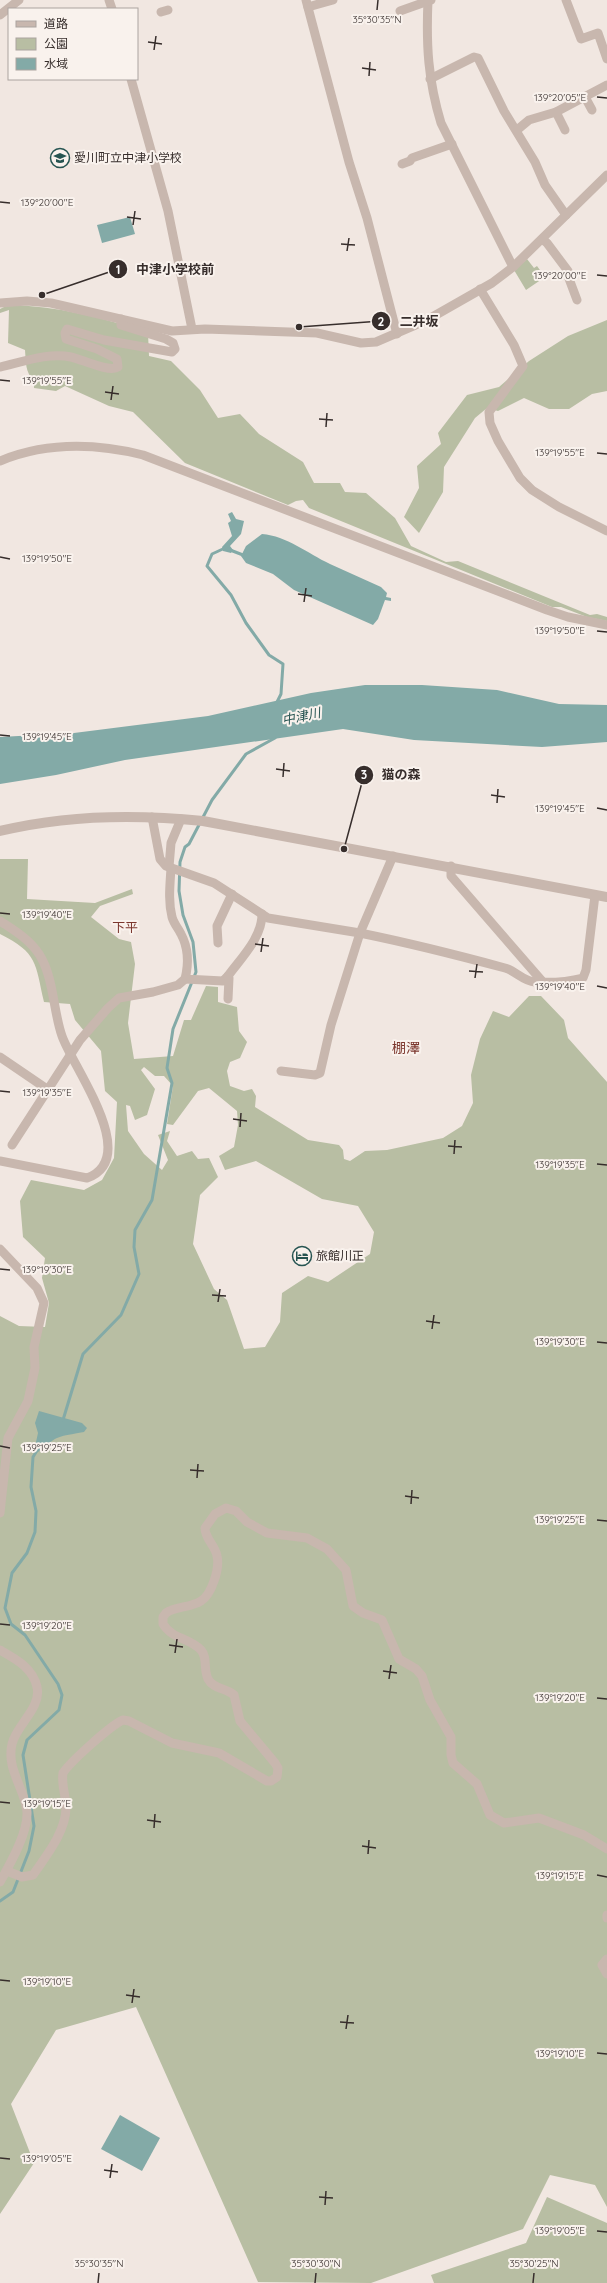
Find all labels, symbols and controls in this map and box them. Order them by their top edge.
legend [8,8,138,80]
text: 35°30'35"N [353,13,401,26]
text: 道路 [44,16,68,31]
text: 公園 [44,36,68,51]
text: 水域 [44,56,68,71]
text: 139°20'05"E [534,91,586,104]
school or university icon: 愛川町立中津小学校 [49,147,71,169]
place label: 愛川町立中津小学校 [74,150,182,165]
text: 139°20'00"E [21,196,74,209]
callout: 中津小学校前 [108,257,222,282]
text: 中津小学校前 [136,261,214,277]
text: 1 [116,262,120,277]
text: 139°20'00"E [534,269,587,282]
callout: 二井坂 [371,309,446,334]
text: 二井坂 [399,313,439,329]
text: 2 [378,314,385,329]
text: 139°19'55"E [22,374,72,387]
text: 139°19'55"E [535,446,585,459]
text: 139°19'50"E [22,552,72,565]
text: 139°19'50"E [535,624,585,637]
water label: 中津川 [280,704,324,728]
text: 139°19'45"E [22,730,72,743]
callout: 猫の森 [354,762,429,787]
text: 猫の森 [381,766,421,782]
text: 3 [361,767,367,782]
text: 139°19'45"E [535,802,585,815]
text: 139°19'40"E [22,908,72,921]
district label: 下平 [112,919,138,935]
text: 139°19'40"E [535,980,585,993]
district label: 棚澤 [392,1039,420,1057]
text: 139°19'35"E [22,1086,72,1099]
text: 139°19'35"E [535,1158,585,1171]
hotel icon: 旅館川正 [291,1245,313,1267]
place label: 旅館川正 [316,1248,364,1263]
text: 139°19'30"E [22,1263,72,1276]
text: 139°19'30"E [535,1335,585,1348]
text: 139°19'25"E [22,1441,72,1454]
text: 139°19'25"E [535,1513,585,1526]
text: 139°19'20"E [22,1619,72,1632]
text: 139°19'20"E [535,1691,585,1704]
text: 139°19'15"E [23,1797,71,1810]
text: 139°19'15"E [536,1869,584,1882]
text: 139°19'10"E [23,1975,71,1988]
text: 139°19'10"E [536,2047,584,2060]
text: 139°19'05"E [22,2152,72,2165]
text: 139°19'05"E [535,2224,585,2237]
text: 35°30'35"N [75,2257,123,2270]
text: 35°30'30"N [291,2257,341,2270]
text: 35°30'25"N [509,2257,559,2270]

